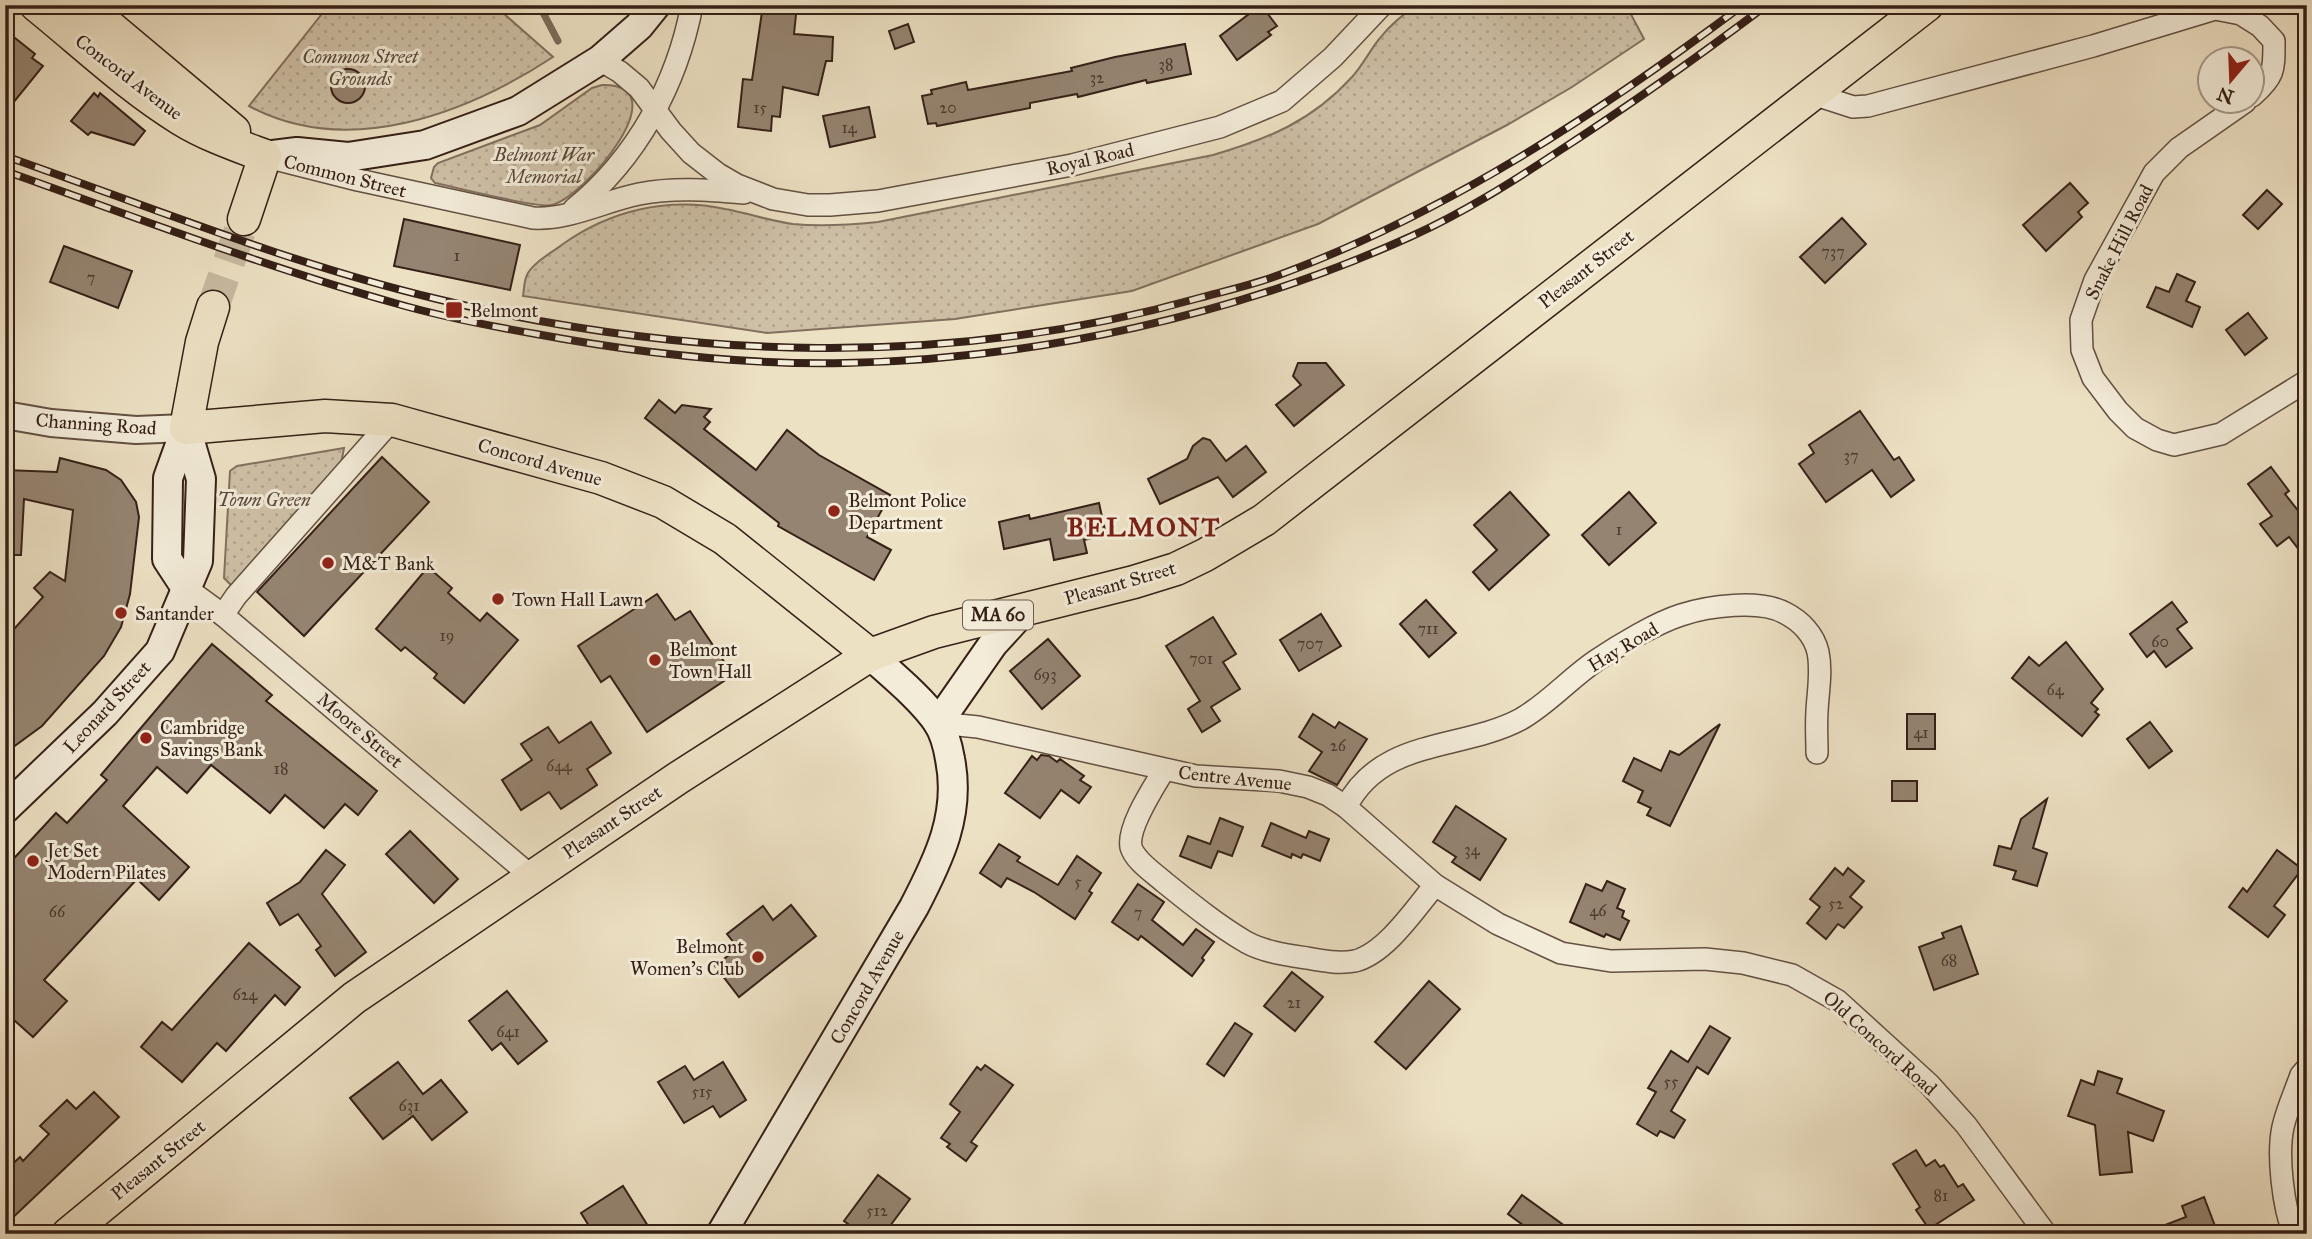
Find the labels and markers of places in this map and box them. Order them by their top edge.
place label: Belmont [470,299,538,322]
marker: Belmont [444,300,464,320]
place label: Belmont Police Department [848,489,967,534]
marker: Belmont Police Department [826,503,842,519]
place label: M&T Bank [342,552,435,575]
marker: M&T Bank [320,555,336,571]
place label: Town Hall Lawn [512,588,643,611]
marker: Town Hall Lawn [490,591,506,607]
place label: Santander [135,602,215,625]
marker: Santander [113,605,129,621]
place label: Belmont Town Hall [669,638,752,683]
marker: Belmont Town Hall [647,652,663,668]
place label: Cambridge Savings Bank [160,716,263,762]
marker: Cambridge Savings Bank [138,730,154,746]
place label: Jet Set Modern Pilates [45,839,166,884]
marker: Jet Set Modern Pilates [25,853,41,869]
place label: Belmont Women's Club [630,935,744,980]
marker: Belmont Women's Club [750,949,766,965]

